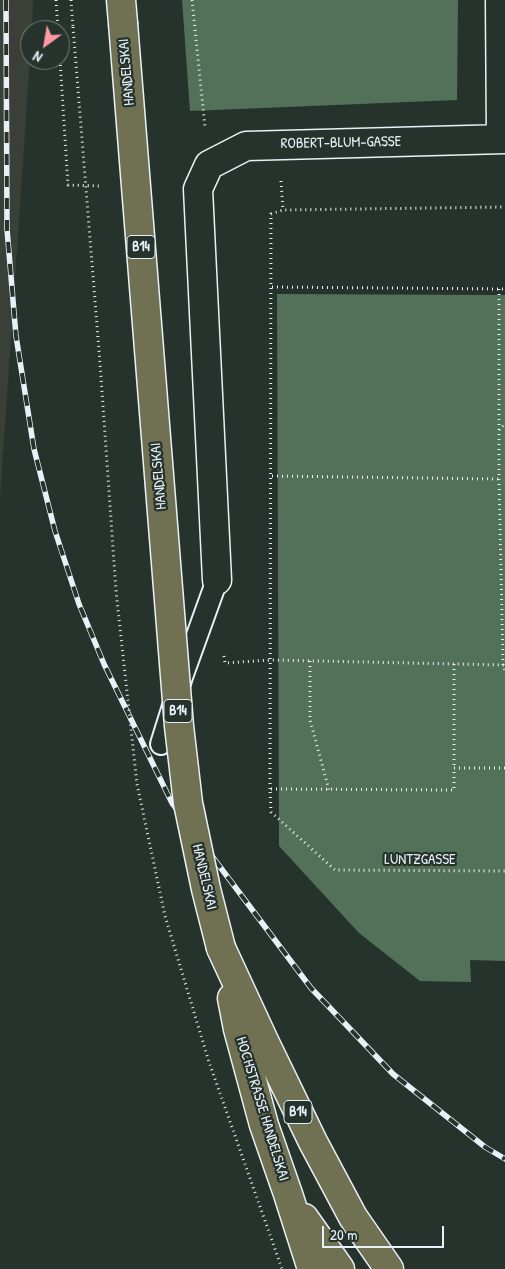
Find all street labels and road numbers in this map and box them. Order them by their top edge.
street label: HANDELSKAI [115,38,139,106]
street label: ROBERT-BLUM-GASSE [281,133,401,153]
road number: B14 [127,236,155,258]
street label: HANDELSKAI [147,442,171,510]
road number: B14 [164,699,192,722]
street label: HANDELSKAI [188,842,220,912]
street label: LUNTZGASSE [384,851,456,869]
street label: HOCHSTRASSE HANDELSKAI [232,1035,292,1183]
road number: B14 [284,1100,312,1124]

